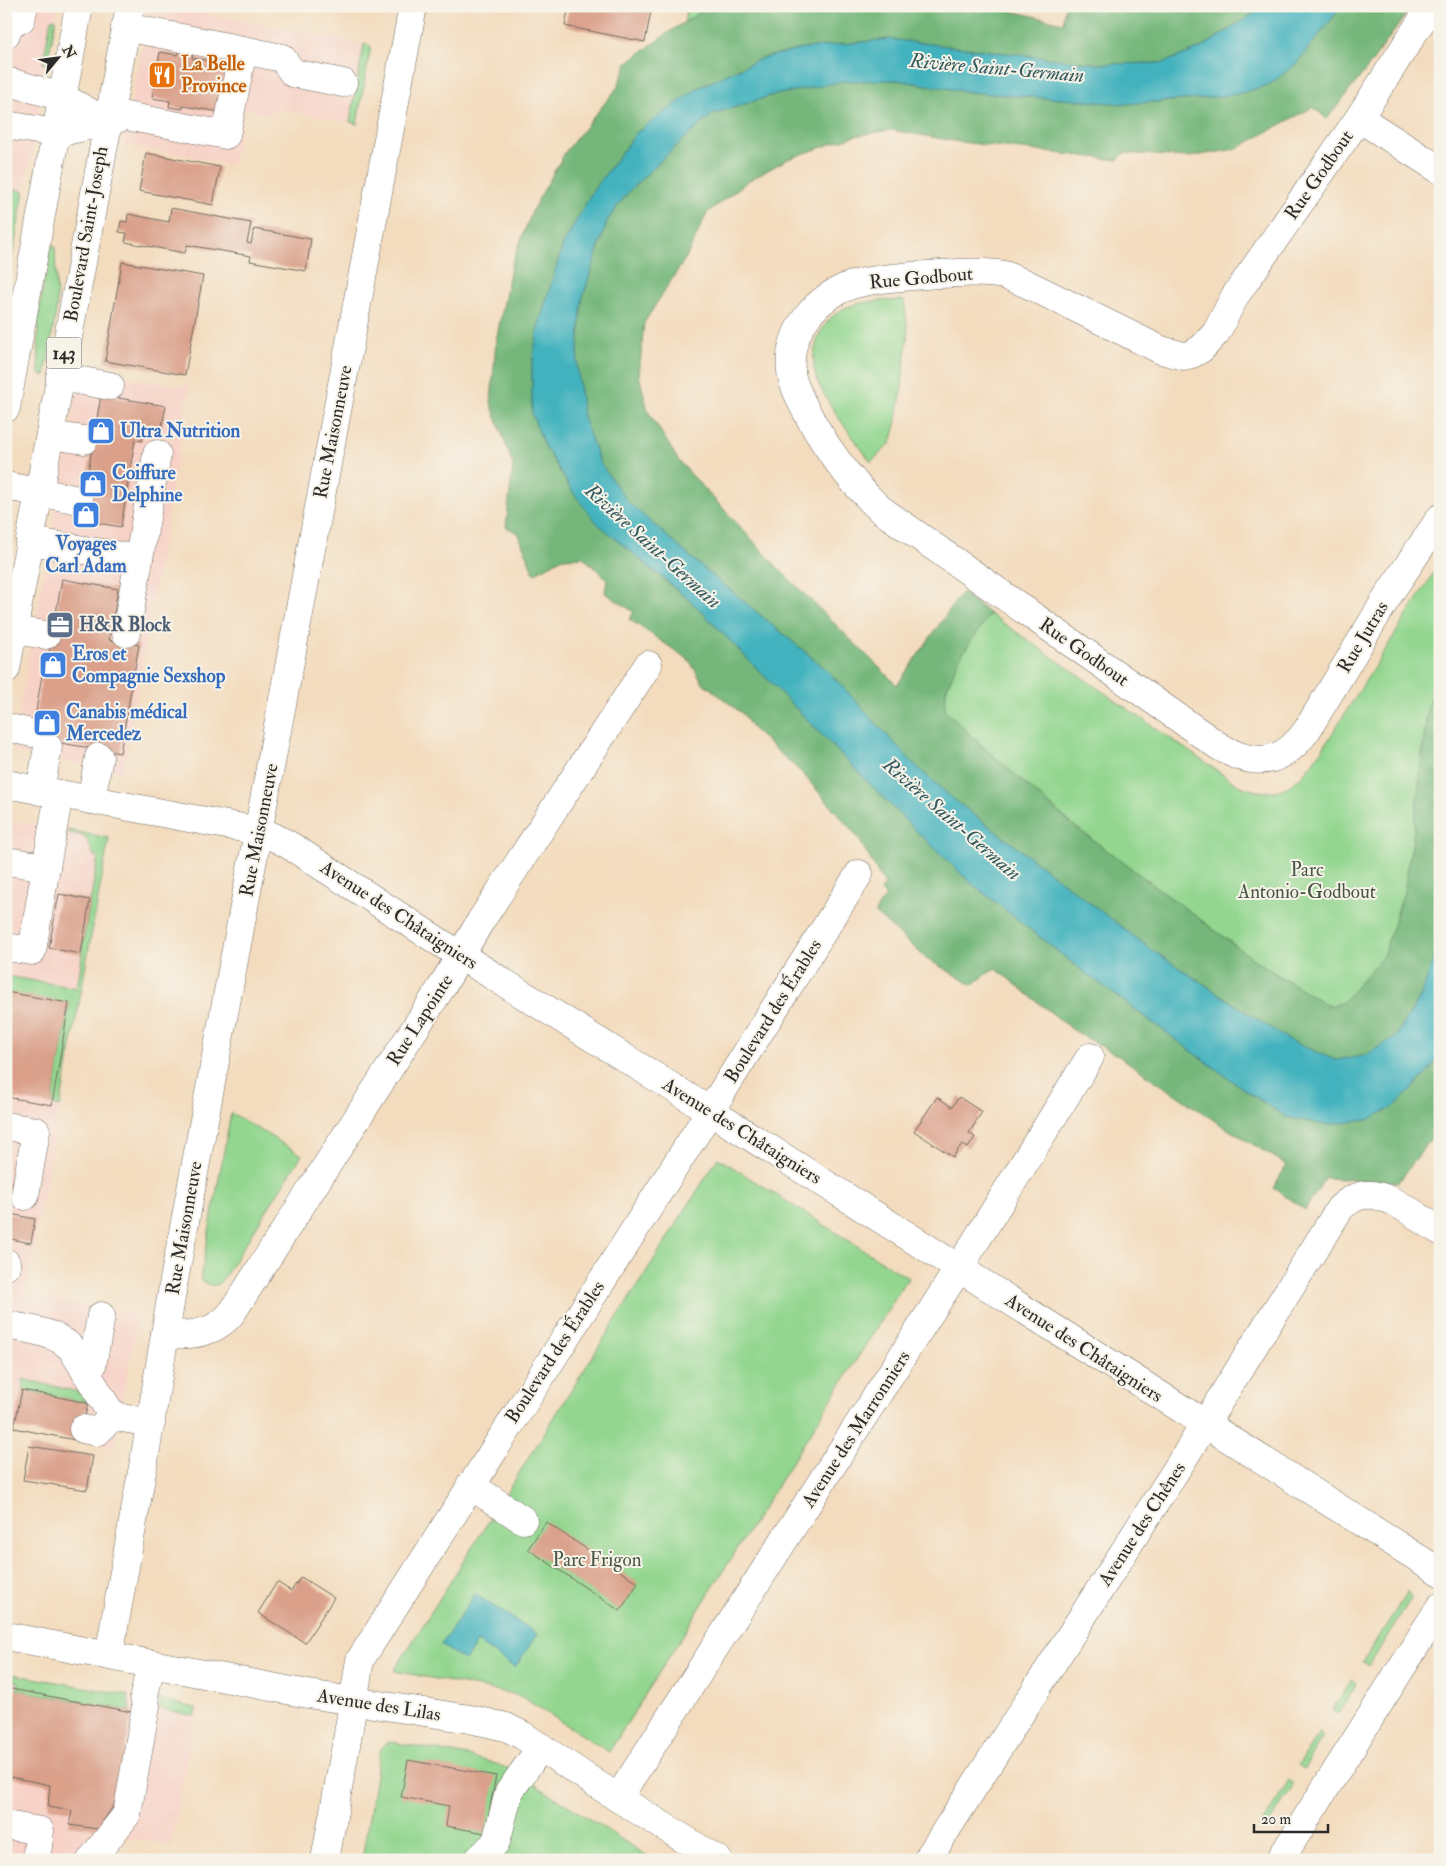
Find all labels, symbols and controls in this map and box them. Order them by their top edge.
north arrow [32,32,82,82]
text: N [58,41,80,62]
water label: Rivière Saint-Germain [908,48,1085,88]
place label: La Belle Province [181,52,247,98]
restaurant icon: La Belle Province [147,60,177,90]
street label: Rue Godbout [1279,126,1359,224]
street label: Boulevard Saint-Joseph [59,144,114,324]
street label: Rue Godbout [868,262,974,294]
road number: 143 [46,338,82,368]
street label: Rue Maisonneuve [308,363,358,501]
shop icon: Ultra Nutrition [86,416,116,446]
place label: Ultra Nutrition [120,419,240,443]
place label: Coiffure Delphine [112,461,183,508]
shop icon: Coiffure Delphine [78,469,108,499]
water label: Rivière Saint-Germain [579,478,726,614]
shop icon: Voyages Carl Adam [71,500,101,530]
place label: Voyages Carl Adam [45,532,127,578]
street label: Rue Jutras [1332,597,1394,677]
office icon: H&R Block [45,610,75,640]
street label: Rue Godbout [1035,612,1133,692]
place label: H&R Block [79,613,172,637]
place label: Eros et Compagnie Sexshop [72,642,226,689]
shop icon: Eros et Compagnie Sexshop [38,650,68,680]
place label: Canabis médical Mercedez [65,700,187,746]
shop icon: Canabis médical Mercedez [32,708,62,738]
water label: Rivière Saint-Germain [877,752,1026,886]
street label: Rue Maisonneuve [234,761,284,899]
street label: Avenue des Châtaigniers [315,855,482,975]
park label: Parc Antonio-Godbout [1237,858,1376,904]
street label: Boulevard des Érables [717,934,827,1087]
street label: Rue Lapointe [382,970,459,1071]
street label: Avenue des Châtaigniers [657,1072,826,1190]
street label: Rue Maisonneuve [160,1159,208,1297]
street label: Boulevard des Érables [498,1275,610,1428]
street label: Avenue des Châtaigniers [1000,1288,1167,1408]
street label: Avenue des Marronniers [796,1346,916,1513]
street label: Avenue des Chênes [1092,1458,1191,1591]
park label: Parc Frigon [552,1548,642,1572]
street label: Avenue des Lilas [314,1683,443,1727]
scale bar [1254,1801,1327,1833]
text: 20 m [1261,1810,1291,1829]

